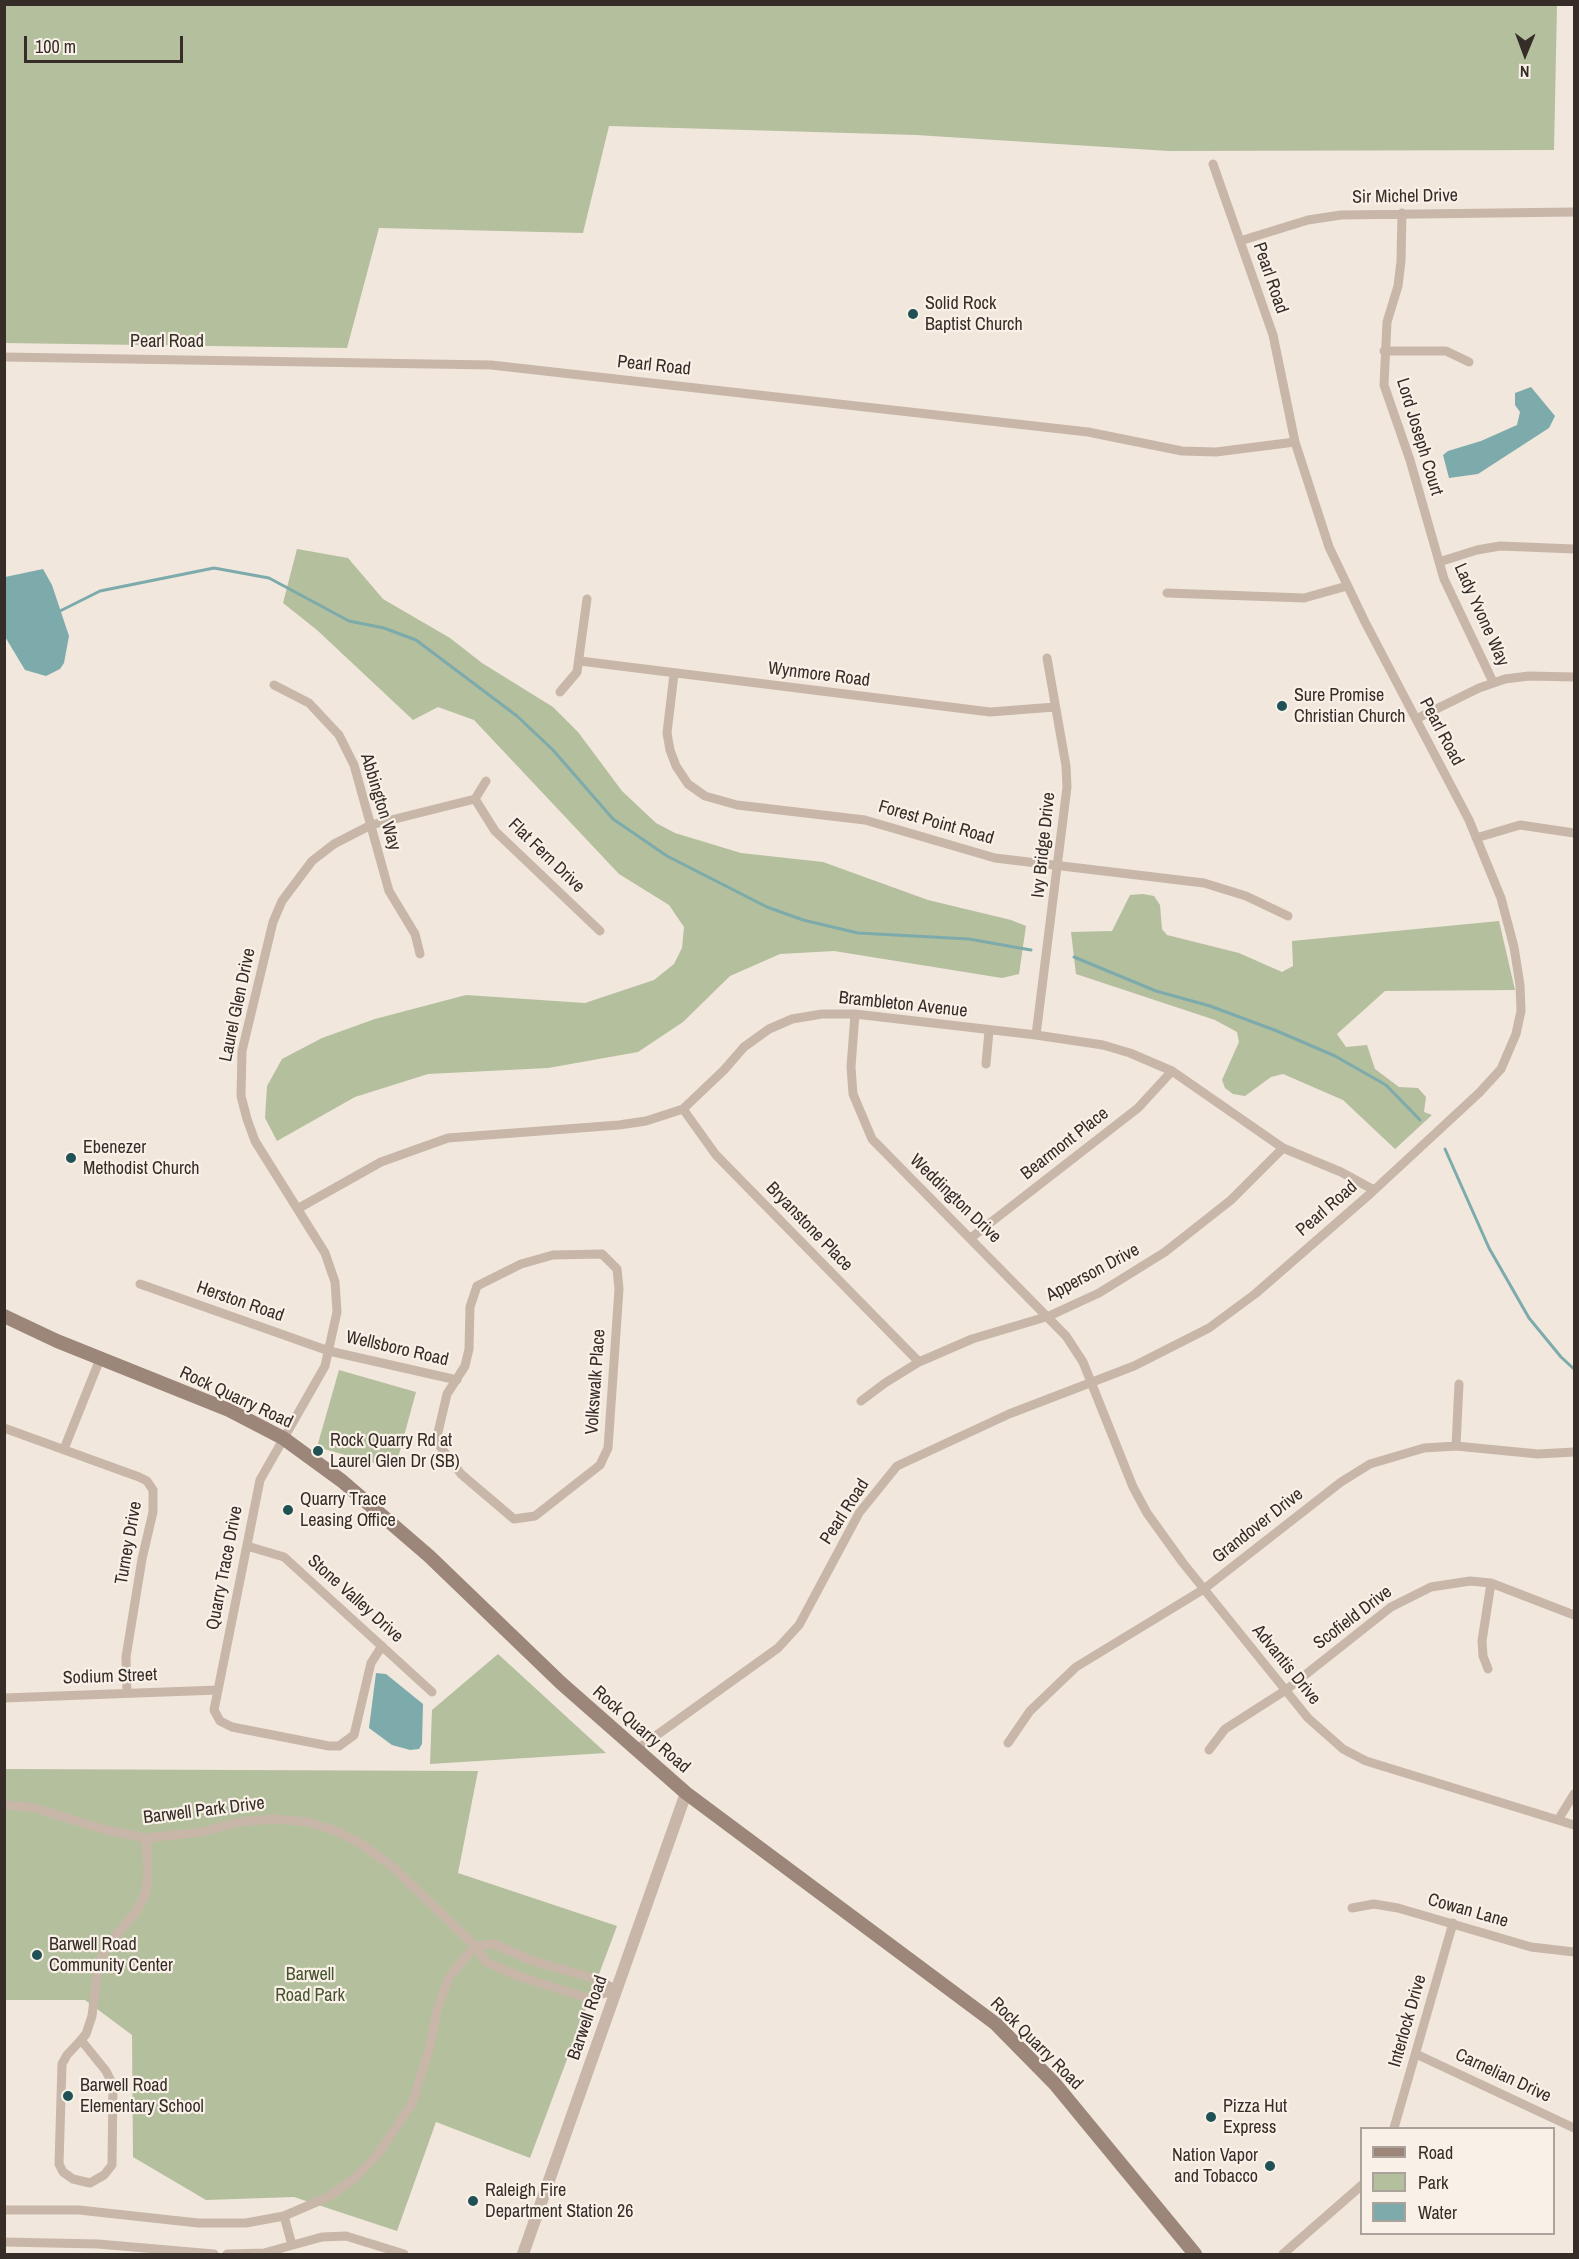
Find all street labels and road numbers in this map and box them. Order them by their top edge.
street label: Sir Michel Drive [1352,185,1458,209]
street label: Pearl Road [1248,240,1292,316]
street label: Pearl Road [130,331,204,353]
street label: Pearl Road [616,351,692,381]
street label: Lord Joseph Court [1391,376,1447,498]
street label: Lady Yvone Way [1449,560,1513,670]
street label: Wynmore Road [767,658,871,692]
street label: Pearl Road [1414,694,1468,770]
street label: Abbington Way [355,751,405,853]
street label: Ivy Bridge Drive [1028,791,1060,899]
street label: Forest Point Road [876,796,996,850]
street label: Flat Fern Drive [503,814,589,898]
street label: Laurel Glen Drive [215,946,261,1064]
street label: Brambleton Avenue [838,987,968,1023]
street label: Bearmont Place [1017,1103,1113,1185]
street label: Weddington Drive [905,1150,1005,1248]
street label: Pearl Road [1292,1177,1362,1241]
street label: Bryanstone Place [761,1178,857,1276]
street label: Apperson Drive [1043,1239,1143,1307]
street label: Herston Road [193,1277,287,1327]
street label: Wellsboro Road [344,1327,450,1371]
street label: Volkswalk Place [582,1328,610,1436]
street label: Rock Quarry Road [176,1362,296,1434]
street label: Pearl Road [816,1475,874,1549]
street label: Grandover Drive [1208,1484,1308,1568]
street label: Turney Drive [111,1500,147,1586]
street label: Quarry Trace Drive [202,1504,248,1632]
street label: Stone Valley Drive [303,1550,407,1648]
street label: Scofield Drive [1309,1581,1397,1655]
street label: Advantis Drive [1247,1621,1325,1709]
street label: Sodium Street [62,1665,158,1689]
street label: Rock Quarry Road [588,1682,694,1778]
street label: Barwell Park Drive [142,1793,266,1829]
street label: Cowan Lane [1425,1889,1511,1933]
street label: Interlock Drive [1385,1972,1431,2070]
street label: Barwell Road [564,1973,612,2063]
street label: Rock Quarry Road [985,1993,1087,2095]
street label: Carnelian Drive [1452,2044,1554,2108]

